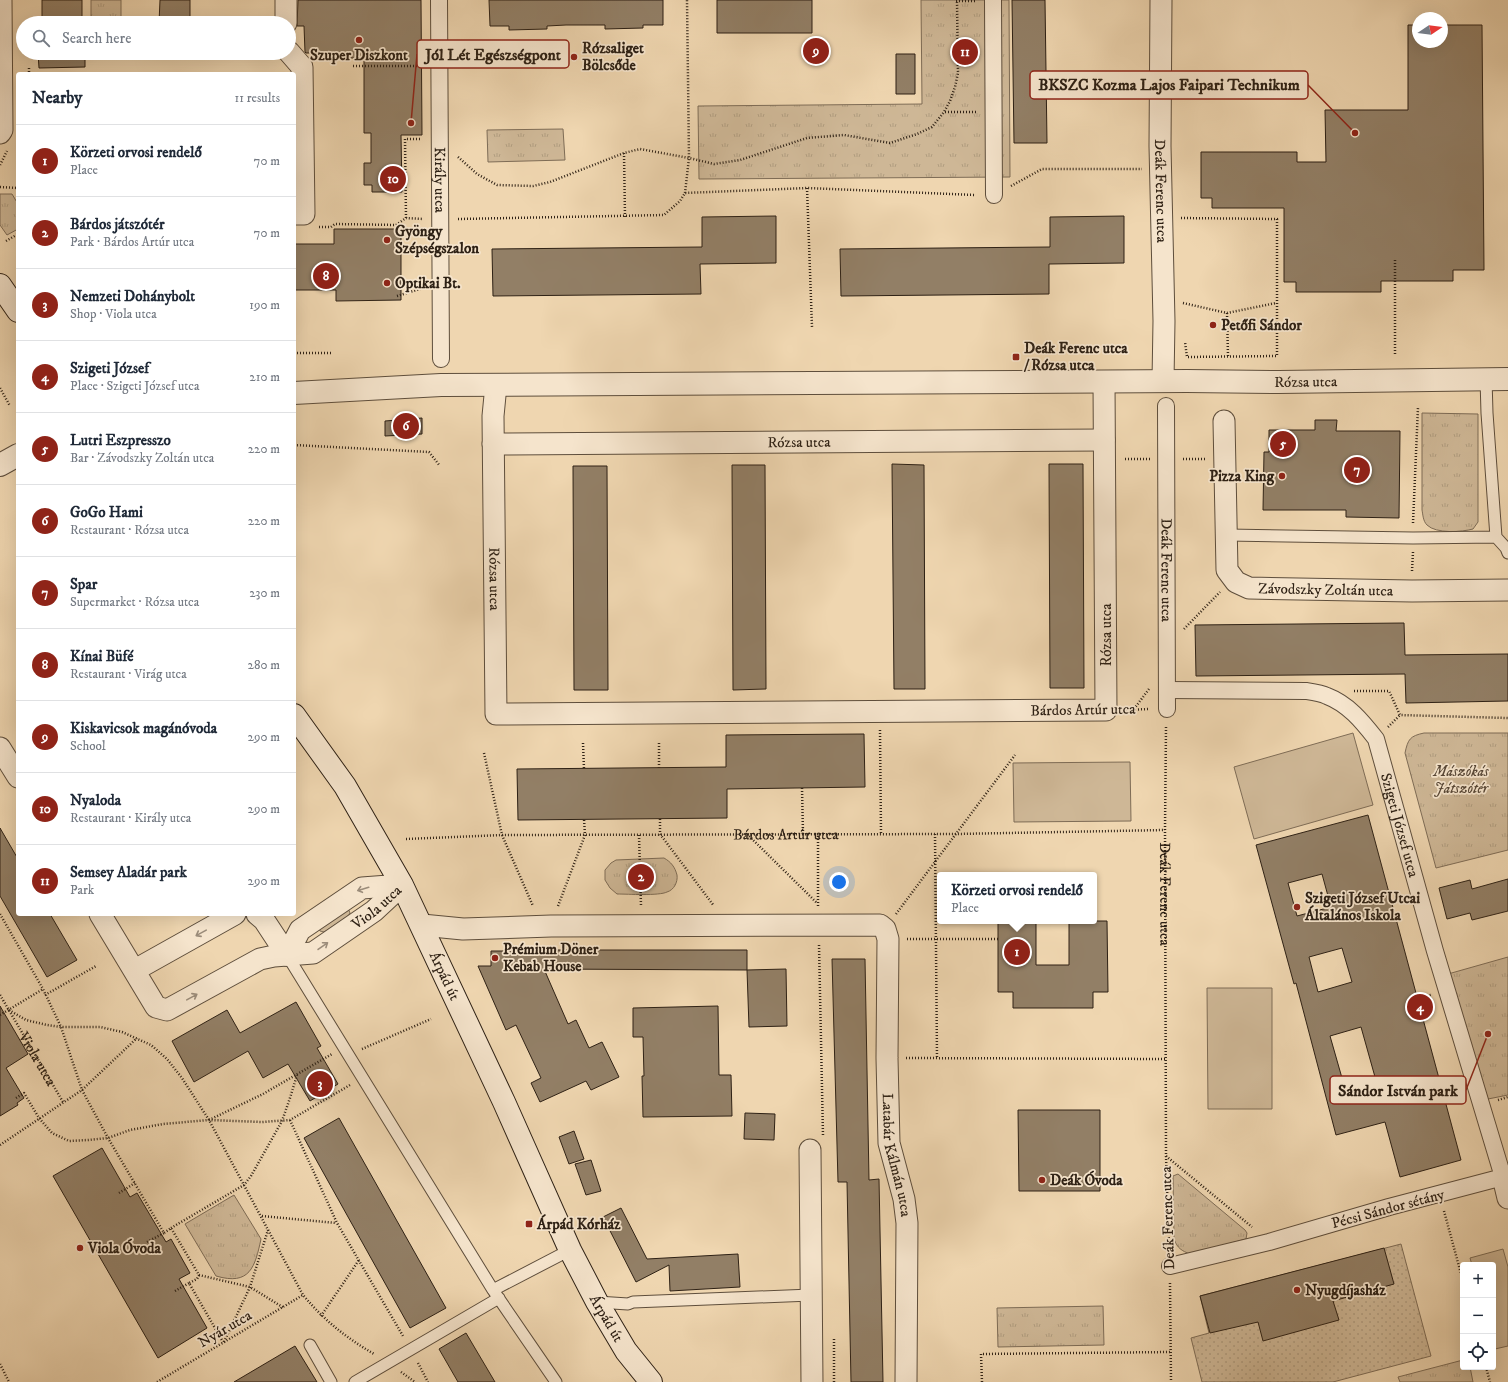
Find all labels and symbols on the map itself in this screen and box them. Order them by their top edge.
north arrow [1412,12,1448,48]
marker: Szuper Diszkont [354,35,364,45]
pin: 9 [803,36,829,66]
pin: 11 [952,37,978,67]
place label: Rózsaliget Bölcsőde [582,39,644,75]
callout: Jól Lét Egészségpont [417,40,569,68]
text: Jól Lét Egészségpont [423,45,562,65]
place label: Szuper Diszkont [310,46,408,65]
marker: Rózsaliget Bölcsőde [569,52,579,62]
callout: BKSZC Kozma Lajos Faipari Technikum [1030,71,1308,99]
text: BKSZC Kozma Lajos Faipari Technikum [1038,75,1300,95]
street label: Deák Ferenc utca [1150,139,1172,244]
street label: Király utca [430,147,450,214]
pin: 10 [380,164,406,194]
place label: Gyöngy Szépségszalon [395,222,479,258]
marker: Gyöngy Szépségszalon [382,235,392,245]
pin: 8 [313,261,339,291]
place label: Optikai Bt. [395,274,461,293]
marker: Optikai Bt. [382,278,392,288]
place label: Petőfi Sándor [1221,316,1302,335]
marker: Petőfi Sándor [1208,320,1218,330]
place label: Deák Ferenc utca / Rózsa utca [1023,339,1128,375]
marker: Deák Ferenc utca / Rózsa utca [1011,352,1021,362]
street label: Rózsa utca [1274,372,1338,392]
pin: 6 [393,411,419,441]
pin: 5 [1270,429,1296,459]
street label: Rózsa utca [767,432,831,452]
pin: 7 [1344,455,1370,485]
place label: Pizza King [1209,467,1275,486]
marker: Pizza King [1277,471,1287,481]
street label: Deák Ferenc utca [1157,518,1176,622]
street label: Rózsa utca [485,547,504,611]
street label: Závodszky Zoltán utca [1258,579,1394,600]
street label: Rózsa utca [1097,603,1116,667]
street label: Bárdos Artúr utca [1030,700,1136,720]
park label: Mászókás Játszótér [1432,762,1490,798]
street label: Szigeti József utca [1376,771,1424,880]
street label: Bárdos Artúr utca [733,825,839,844]
street label: Deák Ferenc utca [1156,842,1175,946]
pin: 2 [628,862,654,892]
your location [829,872,849,892]
street label: Viola utca [347,880,406,934]
one-way arrow [357,886,370,893]
place label: Szigeti József Utcai Általános Iskola [1304,889,1420,925]
marker: Szigeti József Utcai Általános Iskola [1292,902,1302,912]
one-way arrow [195,930,207,937]
pin: 1 [1004,937,1030,967]
place label: Prémium Döner Kebab House [503,940,599,976]
one-way arrow [318,942,329,950]
street label: Árpád út [425,948,464,1003]
marker: Prémium Döner Kebab House [490,953,500,963]
one-way arrow [185,992,197,1000]
pin: 4 [1407,992,1433,1022]
street label: Viola utca [14,1027,61,1090]
pin: 3 [307,1069,333,1099]
callout: Sándor István park [1330,1076,1466,1104]
text: Sándor István park [1338,1081,1459,1101]
street label: Latabár Kálmán utca [878,1093,916,1218]
street label: Deák Ferenc utca [1157,1165,1179,1270]
place label: Deák Óvoda [1050,1170,1123,1190]
marker: Deák Óvoda [1037,1175,1047,1185]
street label: Pécsi Sándor sétány [1329,1185,1447,1233]
place label: Árpád Kórház [536,1214,621,1234]
marker: Árpád Kórház [524,1219,534,1229]
place label: Viola Óvoda [87,1238,162,1258]
marker: Viola Óvoda [75,1243,85,1253]
place label: Nyugdíjasház [1305,1281,1386,1300]
marker: Nyugdíjasház [1292,1285,1302,1295]
street label: Árpád út [585,1291,628,1346]
street label: Nyár utca [195,1306,256,1352]

